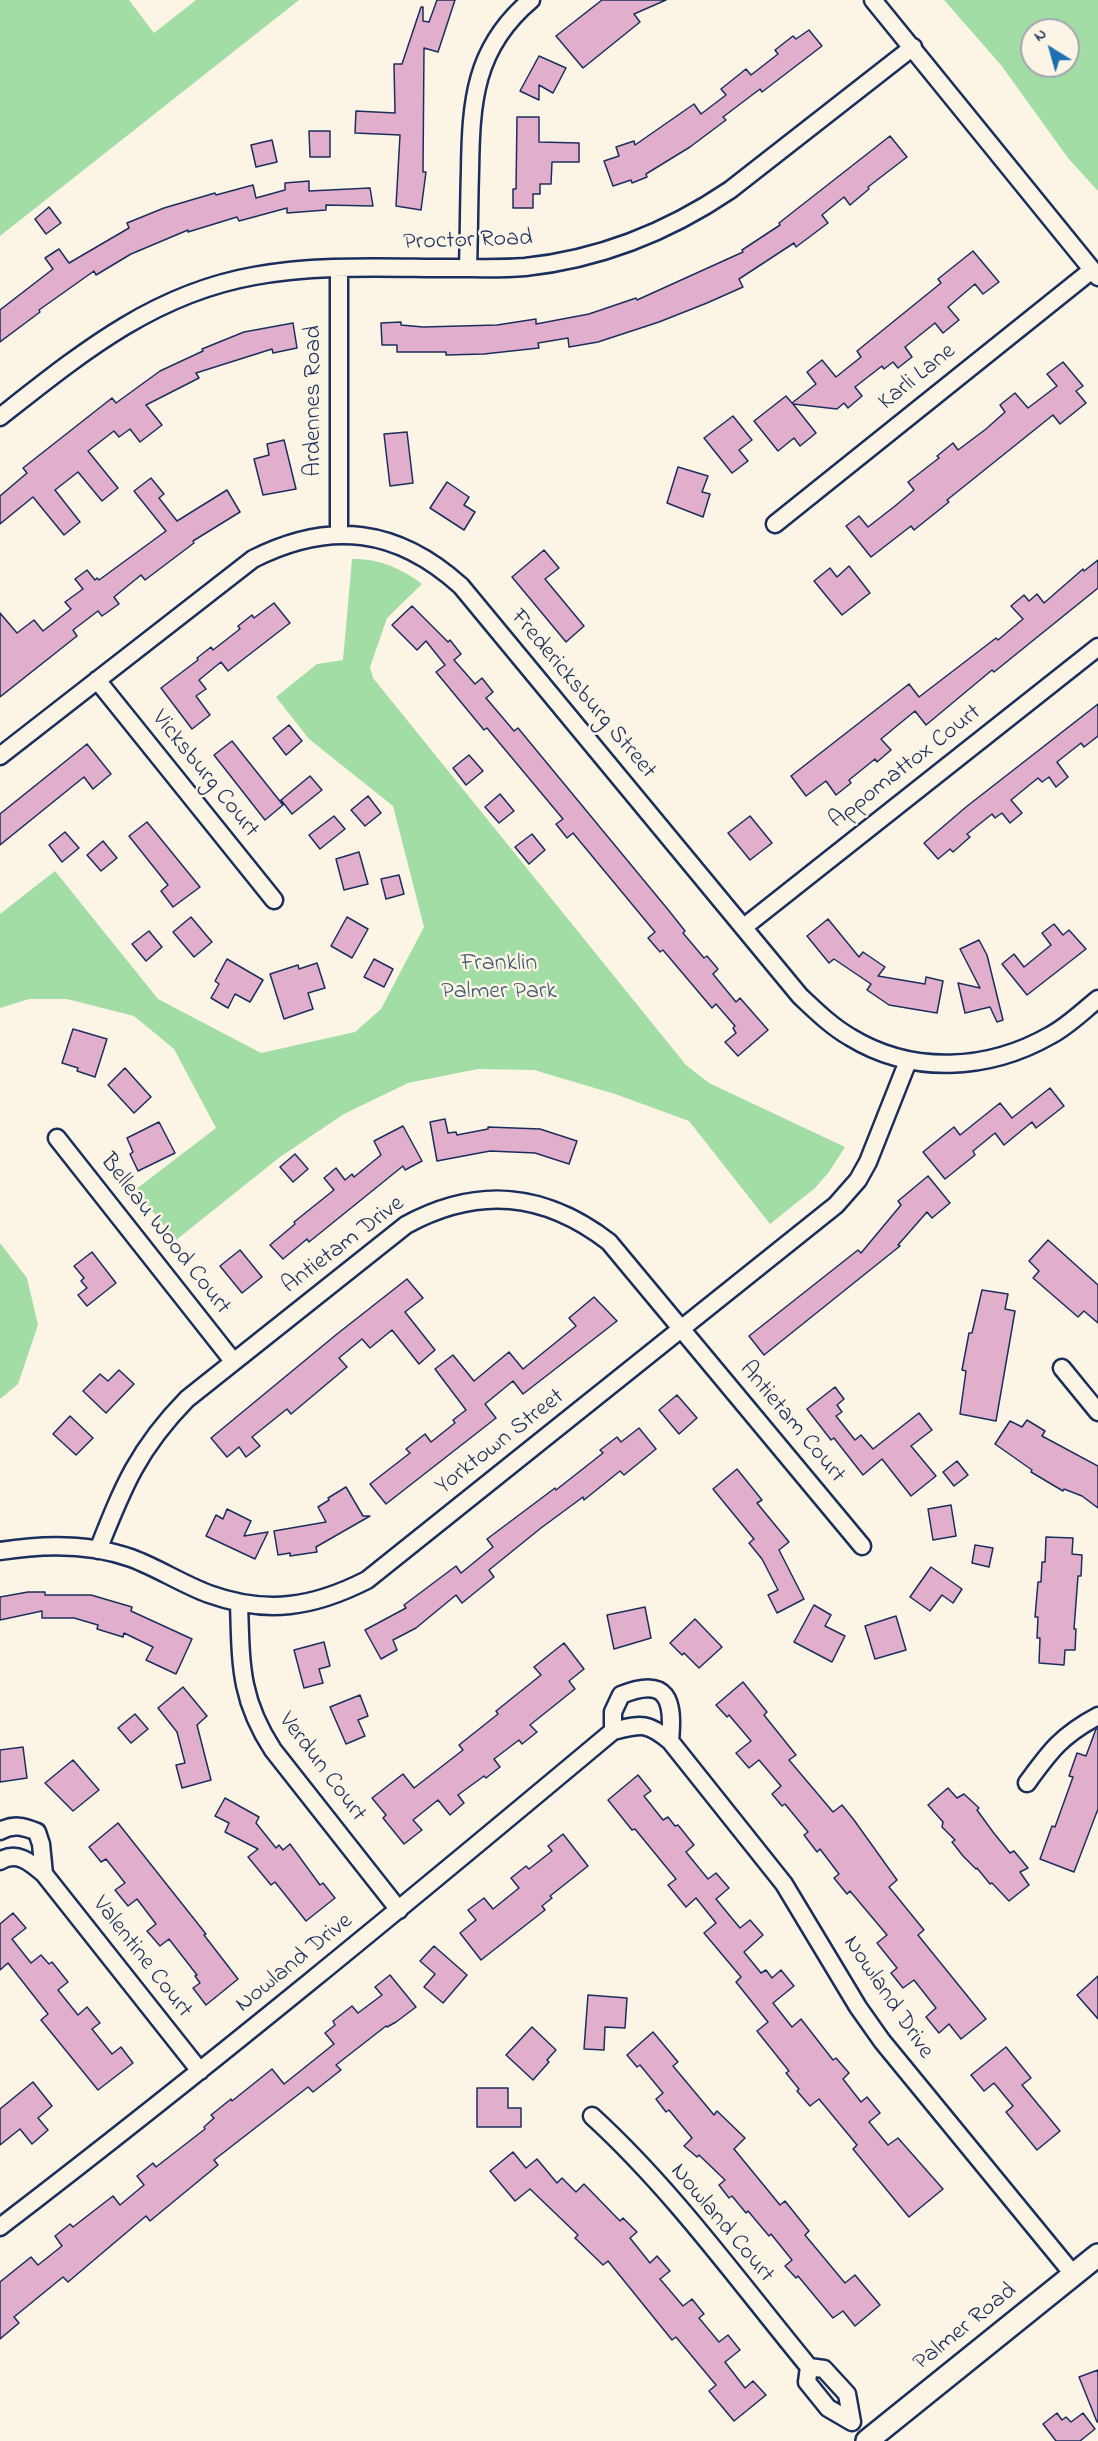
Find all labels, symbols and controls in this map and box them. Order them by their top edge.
north arrow [1020,18,1080,78]
text: N [1029,22,1052,48]
street label: Proctor Road [403,225,533,259]
street label: Ardennes Road [301,325,329,477]
street label: Karli Lane [874,338,962,418]
street label: Fredericksburg Street [503,604,661,786]
street label: Appomattox Court [824,700,988,836]
street label: Vicksburg Court [144,705,264,845]
park label: Franklin Palmer Park [441,951,557,1007]
street label: Belleau Wood Court [92,1149,236,1321]
street label: Antietam Drive [277,1191,411,1301]
street label: Antietam Court [732,1356,850,1490]
street label: Yorktown Street [431,1384,571,1502]
street label: Verdun Court [271,1708,371,1828]
street label: Valentine Court [85,1891,197,2025]
street label: Nowland Drive [231,1908,359,2020]
street label: Nowland Drive [835,1931,939,2065]
street label: Nowland Court [663,2158,779,2290]
street label: Palmer Road [909,2278,1023,2378]

